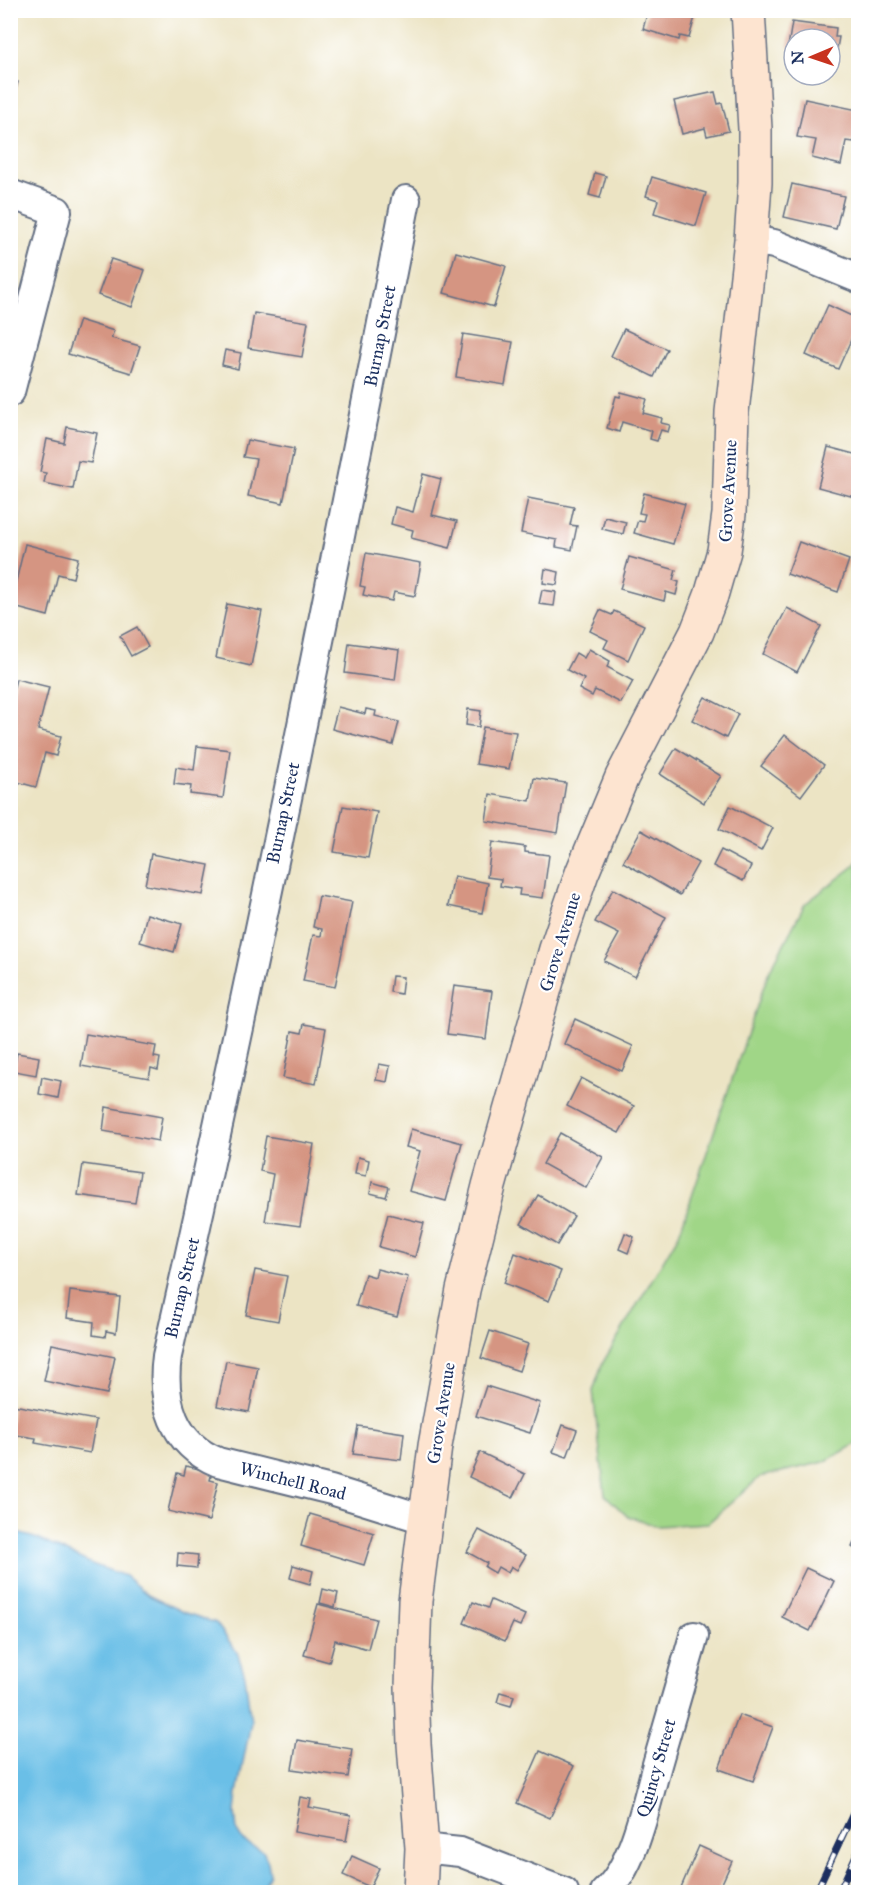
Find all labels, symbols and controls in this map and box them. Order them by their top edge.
north arrow [782,27,842,87]
text: N [788,50,807,65]
street label: Burnap Street [359,283,401,389]
street label: Grove Avenue [714,439,742,543]
street label: Burnap Street [262,760,305,866]
street label: Grove Avenue [534,890,586,994]
street label: Burnap Street [160,1235,204,1341]
street label: Grove Avenue [422,1361,460,1465]
street label: Winchell Road [238,1457,348,1505]
street label: Quincy Street [631,1716,681,1820]

